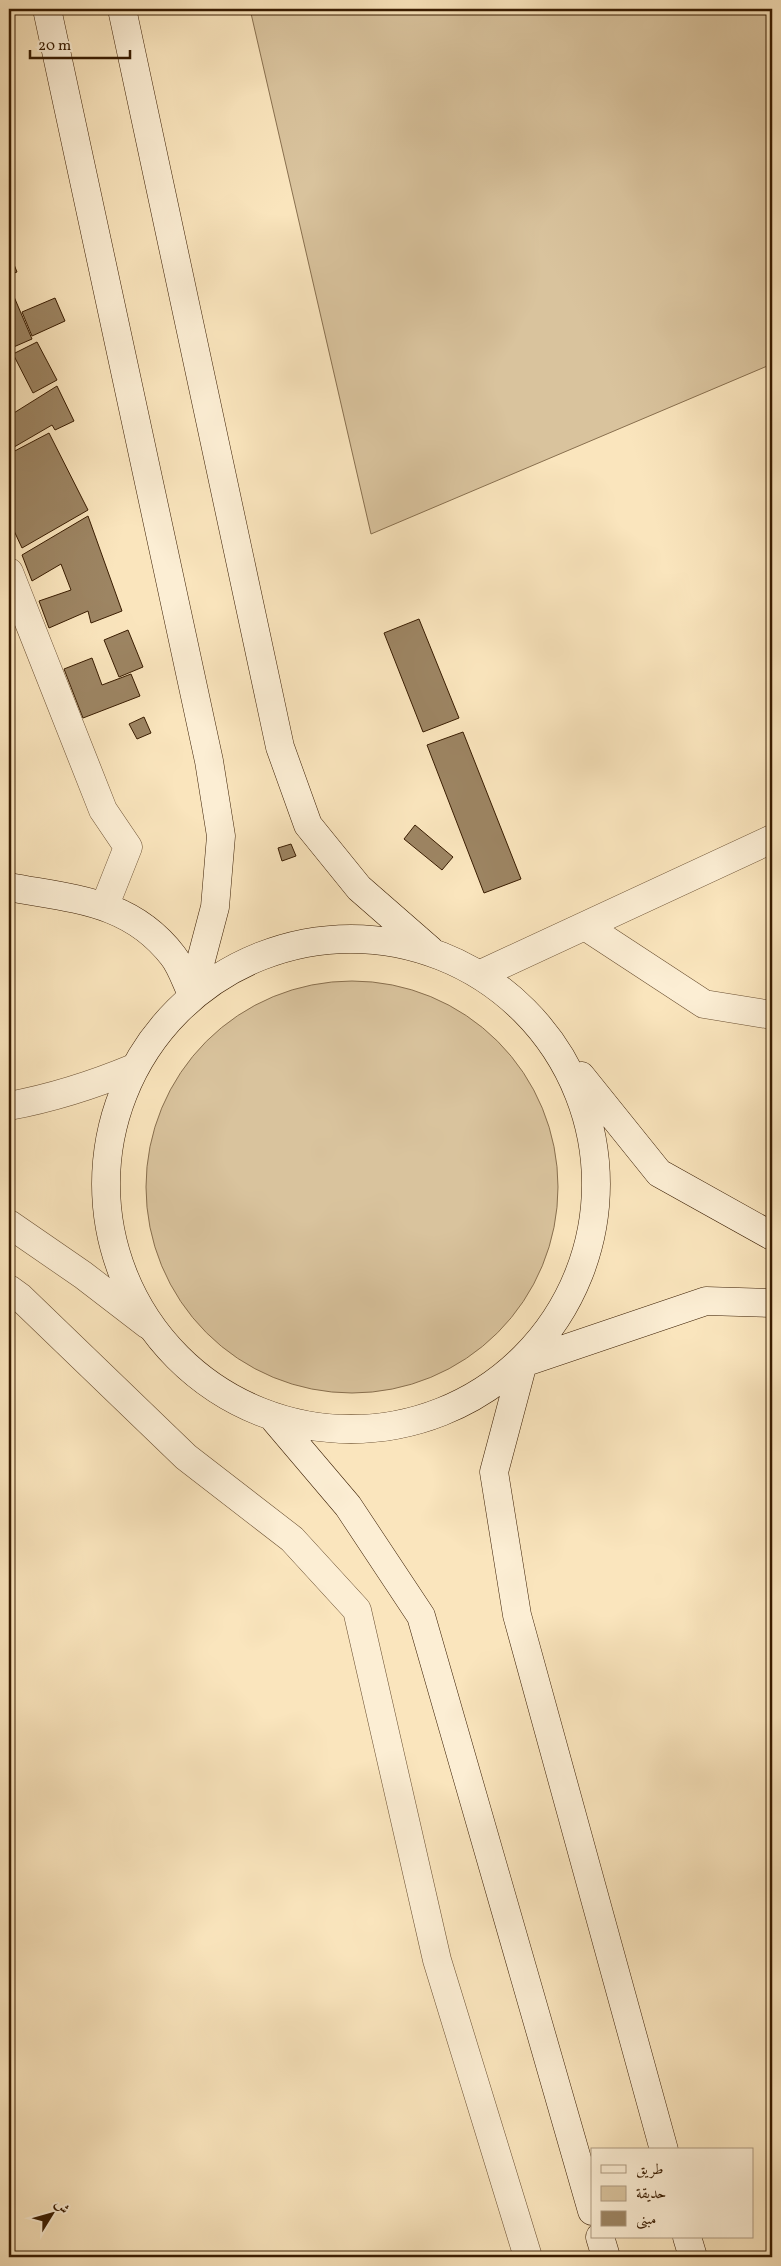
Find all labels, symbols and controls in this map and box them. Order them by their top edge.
scale bar [30,28,130,60]
text: 20 m [38,36,71,57]
legend [591,2148,754,2238]
text: طريق [636,2160,663,2181]
text: حديقة [636,2184,666,2205]
north arrow [28,2188,78,2238]
text: ش [49,2196,73,2218]
text: مبنى [636,2210,656,2231]

